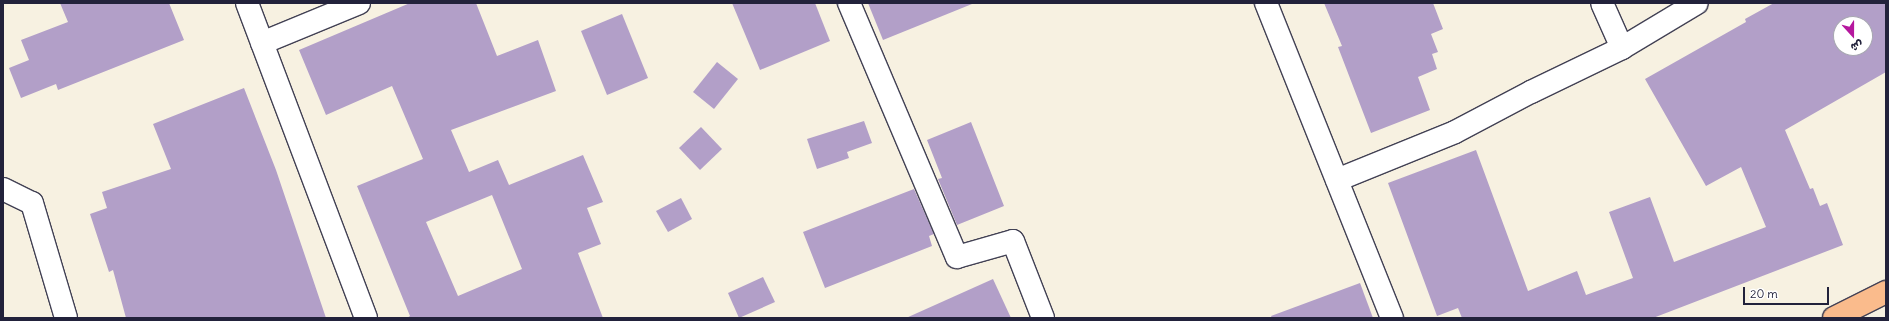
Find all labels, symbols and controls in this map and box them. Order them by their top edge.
north arrow [1833,16,1873,56]
text: ش [1849,38,1865,55]
scale bar [1745,279,1831,305]
text: 20 m [1750,286,1778,301]

